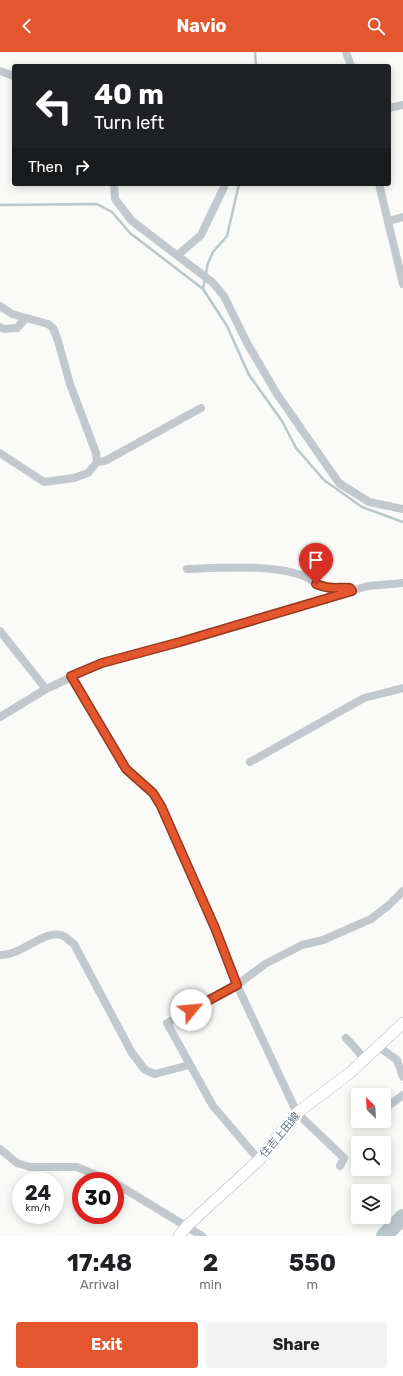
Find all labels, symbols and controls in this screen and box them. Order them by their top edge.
icon: back [16,15,38,37]
text: Navio [176,15,227,37]
icon: search [365,15,387,37]
text: 40 m [94,78,164,111]
icon: left [28,80,80,132]
text: Turn left [94,112,164,134]
icon: right [71,156,93,178]
text: Then [28,158,63,176]
pin [299,543,333,584]
icon: arrive [305,549,327,571]
position arrow [170,989,212,1031]
north arrow [351,1088,391,1128]
map controls [351,1088,391,1224]
street label: 住吉上田線 [257,1110,303,1160]
button: search [351,1136,391,1176]
speed limit sign: 30 [72,1172,124,1224]
text: 24 [25,1181,51,1205]
button: layers [351,1184,391,1224]
text: km/h [26,1202,50,1214]
text: 17:48 [67,1249,132,1277]
text: 2 [203,1249,218,1277]
text: 550 [289,1249,336,1277]
text: Arrival [80,1277,119,1292]
text: min [199,1277,222,1292]
text: m [307,1277,318,1292]
button: Exit [16,1322,198,1368]
button: Share [206,1322,387,1368]

